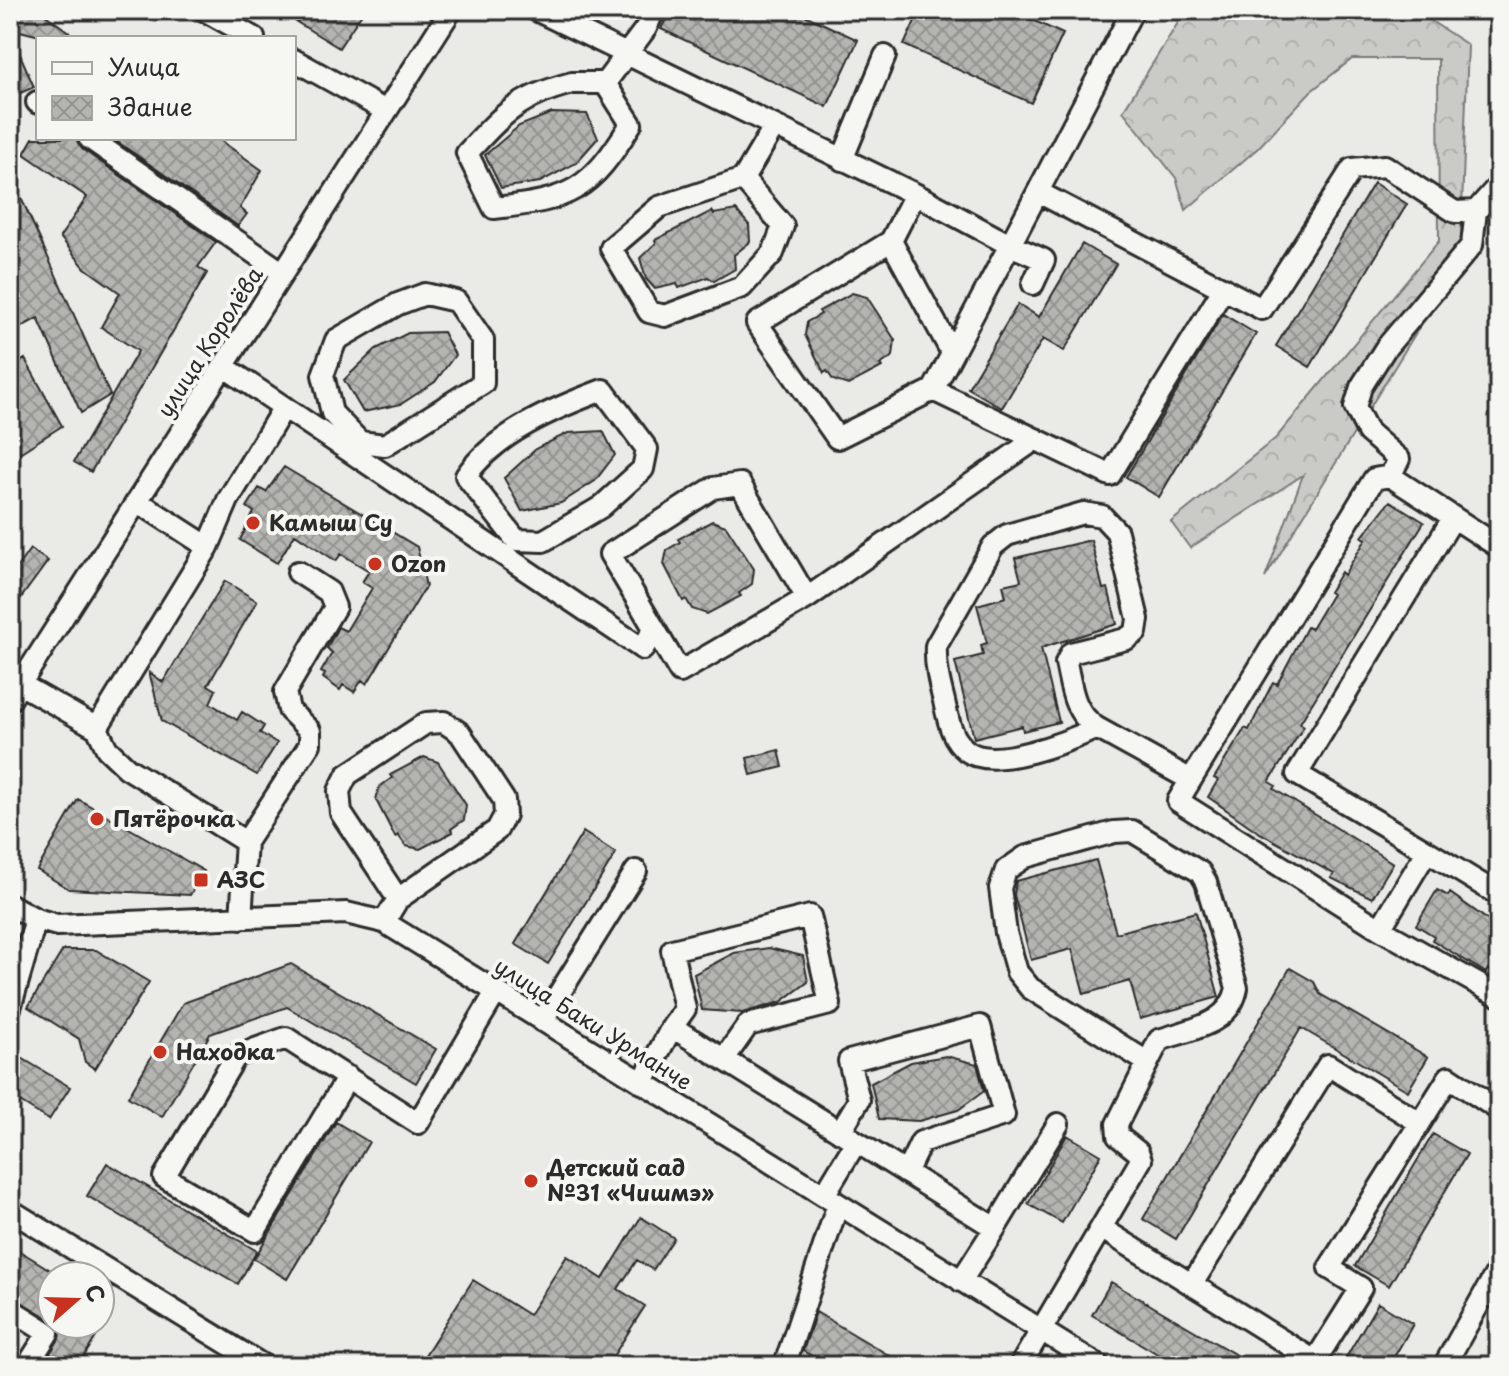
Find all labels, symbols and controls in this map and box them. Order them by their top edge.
legend [36,36,296,140]
text: Улица [108,48,180,84]
text: Здание [108,88,193,124]
street label: улица Королёва [148,259,270,423]
place label: Камыш Су [269,505,393,538]
marker: Камыш Су [244,514,262,532]
place label: Ozon [391,546,446,579]
marker: Ozon [366,555,384,573]
place label: Пятёрочка [113,801,236,834]
marker: Пятёрочка [88,810,106,828]
place label: АЗС [217,862,265,895]
marker: АЗС [192,871,210,889]
street label: улица Баки Урманче [488,948,699,1097]
place label: Находка [176,1034,275,1067]
marker: Находка [151,1043,169,1061]
place label: Детский сад №31 «Чишмэ» [546,1150,714,1208]
marker: Детский сад №31 «Чишмэ» [522,1172,540,1190]
north arrow [36,1260,116,1340]
text: С [78,1279,115,1306]

